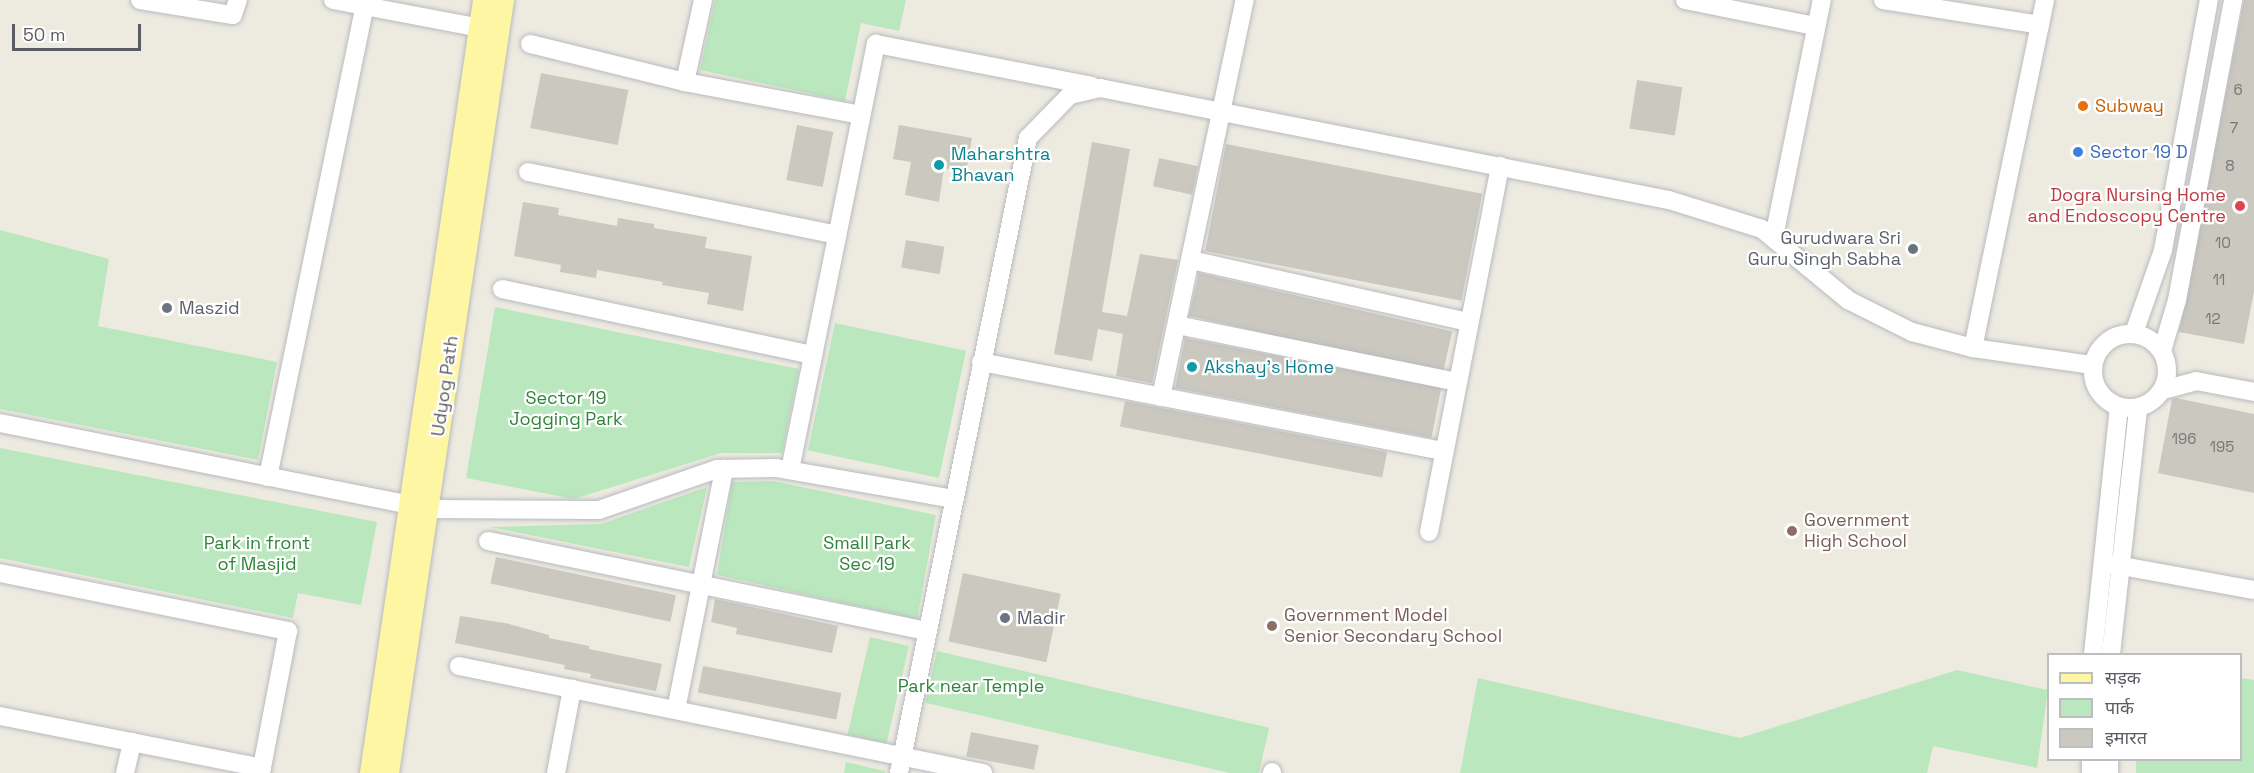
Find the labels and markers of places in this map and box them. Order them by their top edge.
place label: Subway [2095,95,2164,117]
marker: Subway [2076,99,2090,113]
place label: Sector 19 D [2090,141,2188,163]
place label: Maharshtra Bhavan [951,144,1050,186]
marker: Sector 19 D [2071,145,2085,159]
marker: Maharshtra Bhavan [932,158,946,172]
place label: Dogra Nursing Home and Endoscopy Centre [2028,185,2226,228]
marker: Dogra Nursing Home and Endoscopy Centre [2231,197,2249,215]
place label: Gurudwara Sri Guru Singh Sabha [1748,228,1901,270]
marker: Gurudwara Sri Guru Singh Sabha [1906,242,1920,256]
place label: Maszid [179,297,240,319]
marker: Maszid [160,301,174,315]
place label: Akshay's Home [1204,356,1334,378]
marker: Akshay's Home [1185,360,1199,374]
place label: Government High School [1804,510,1910,552]
marker: Government High School [1785,524,1799,538]
place label: Government Model Senior Secondary School [1284,605,1502,648]
place label: Madir [1017,607,1065,629]
marker: Madir [998,611,1012,625]
marker: Government Model Senior Secondary School [1265,619,1279,633]

